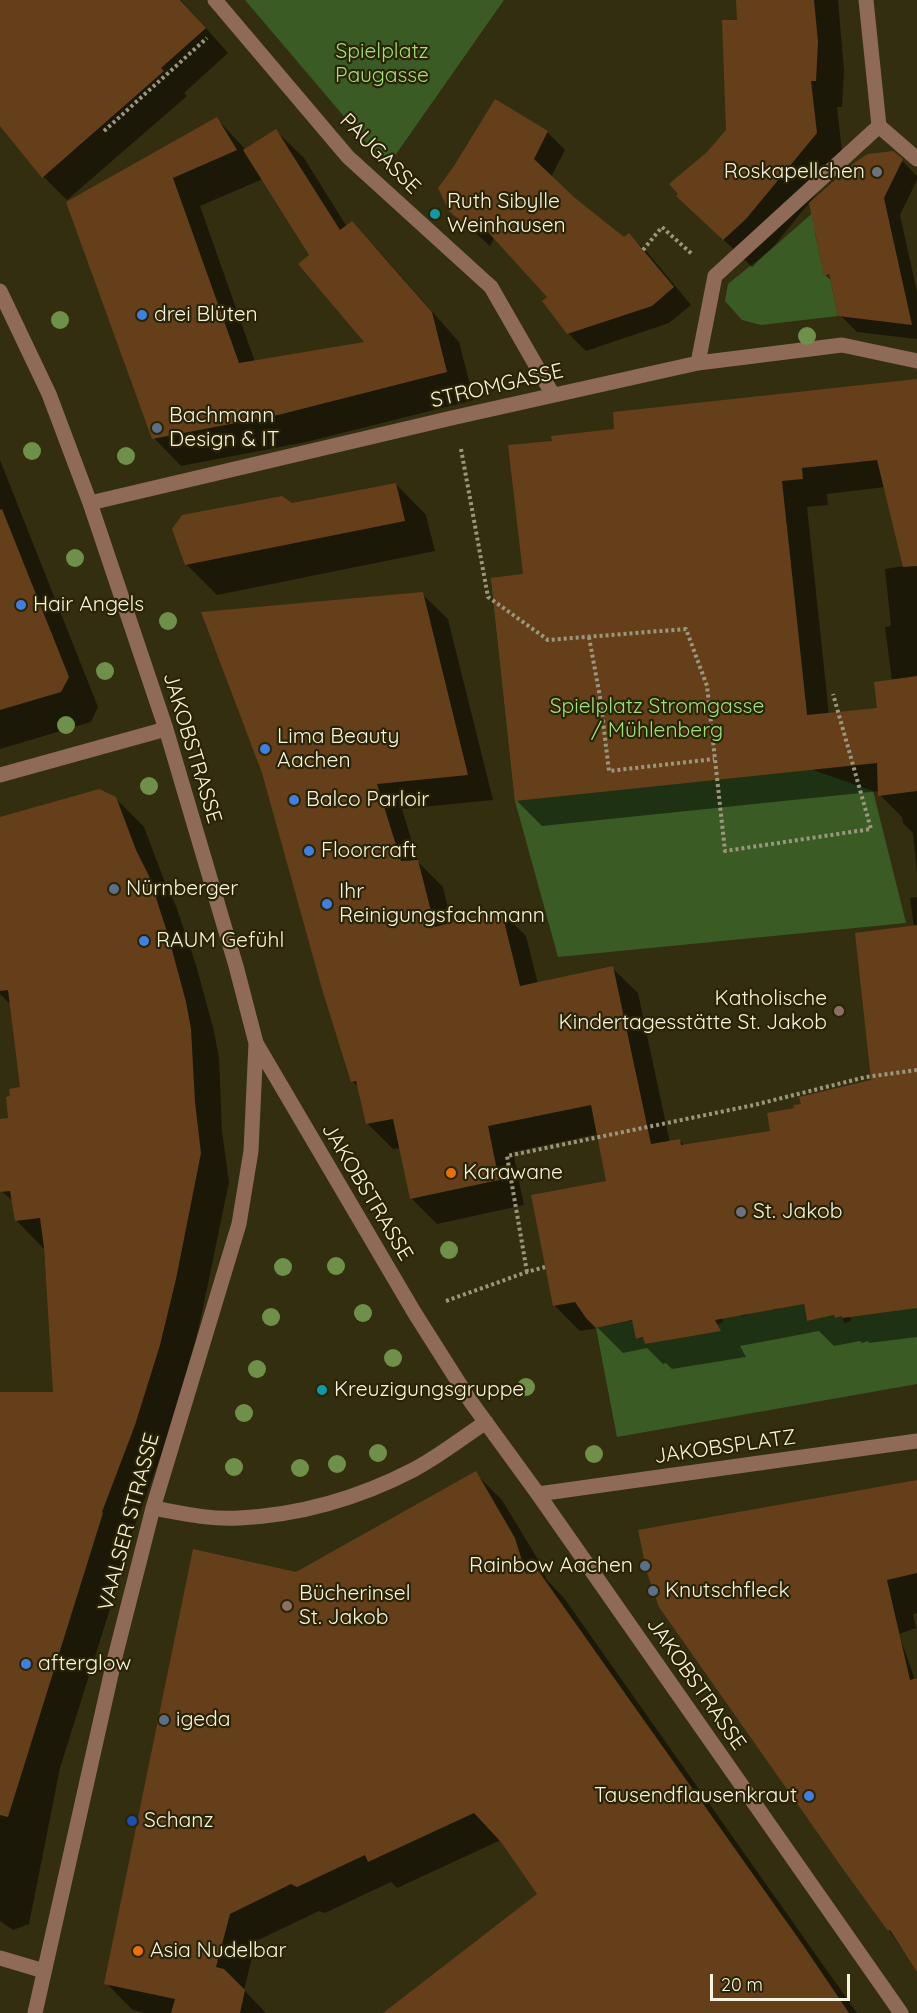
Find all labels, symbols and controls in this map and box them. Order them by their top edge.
park label: Spielplatz Paugasse [335,39,429,89]
street label: PAUGASSE [334,108,426,200]
place label: Roskapellchen [724,159,865,185]
marker: Roskapellchen [870,165,884,179]
place label: Ruth Sibylle Weinhausen [447,189,566,239]
marker: Ruth Sibylle Weinhausen [428,207,442,221]
place label: drei Blüten [154,302,258,328]
marker: drei Blüten [135,308,149,322]
street label: STROMGASSE [428,358,566,414]
place label: Bachmann Design & IT [169,403,279,453]
marker: Bachmann Design & IT [150,421,164,435]
place label: Hair Angels [33,592,144,618]
marker: Hair Angels [14,598,28,612]
street label: JAKOBSTRASSE [157,670,227,826]
park label: Spielplatz Stromgasse / Mühlenberg [550,694,764,744]
place label: Lima Beauty Aachen [277,724,399,774]
marker: Lima Beauty Aachen [258,742,272,756]
place label: Balco Parloir [306,787,429,813]
marker: Balco Parloir [287,793,301,807]
place label: Floorcraft [321,838,417,864]
marker: Floorcraft [302,844,316,858]
place label: Nürnberger [126,876,238,902]
place label: Ihr Reinigungsfachmann [339,879,545,929]
marker: Nürnberger [107,882,121,896]
marker: Ihr Reinigungsfachmann [320,897,334,911]
place label: RAUM Gefühl [156,928,284,954]
marker: RAUM Gefühl [137,934,151,948]
place label: Katholische Kindertagesstätte St. Jakob [558,986,827,1036]
marker: Katholische Kindertagesstätte St. Jakob [832,1004,846,1018]
street label: JAKOBSTRASSE [316,1119,418,1265]
place label: Karawane [463,1160,563,1186]
marker: Karawane [444,1166,458,1180]
place label: St. Jakob [753,1199,842,1225]
marker: St. Jakob [734,1205,748,1219]
place label: Kreuzigungsgruppe [334,1377,524,1403]
marker: Kreuzigungsgruppe [315,1383,329,1397]
street label: JAKOBSPLATZ [653,1425,797,1469]
street label: VAALSER STRASSE [93,1430,165,1614]
place label: Rainbow Aachen [469,1553,633,1579]
marker: Rainbow Aachen [638,1559,652,1573]
place label: Knutschfleck [665,1578,790,1604]
place label: Bücherinsel St. Jakob [299,1581,411,1631]
marker: Knutschfleck [646,1584,660,1598]
marker: Bücherinsel St. Jakob [280,1599,294,1613]
street label: JAKOBSTRASSE [641,1613,751,1755]
place label: afterglow [38,1651,131,1677]
marker: afterglow [19,1657,33,1671]
place label: igeda [176,1707,230,1733]
marker: igeda [157,1713,171,1727]
place label: Tausendflausenkraut [594,1783,797,1809]
marker: Tausendflausenkraut [802,1789,816,1803]
place label: Schanz [144,1808,214,1834]
marker: Schanz [125,1814,139,1828]
place label: Asia Nudelbar [150,1938,287,1964]
marker: Asia Nudelbar [131,1944,145,1958]
scale bar [713,1962,852,2000]
text: 20 m [721,1973,763,1996]

